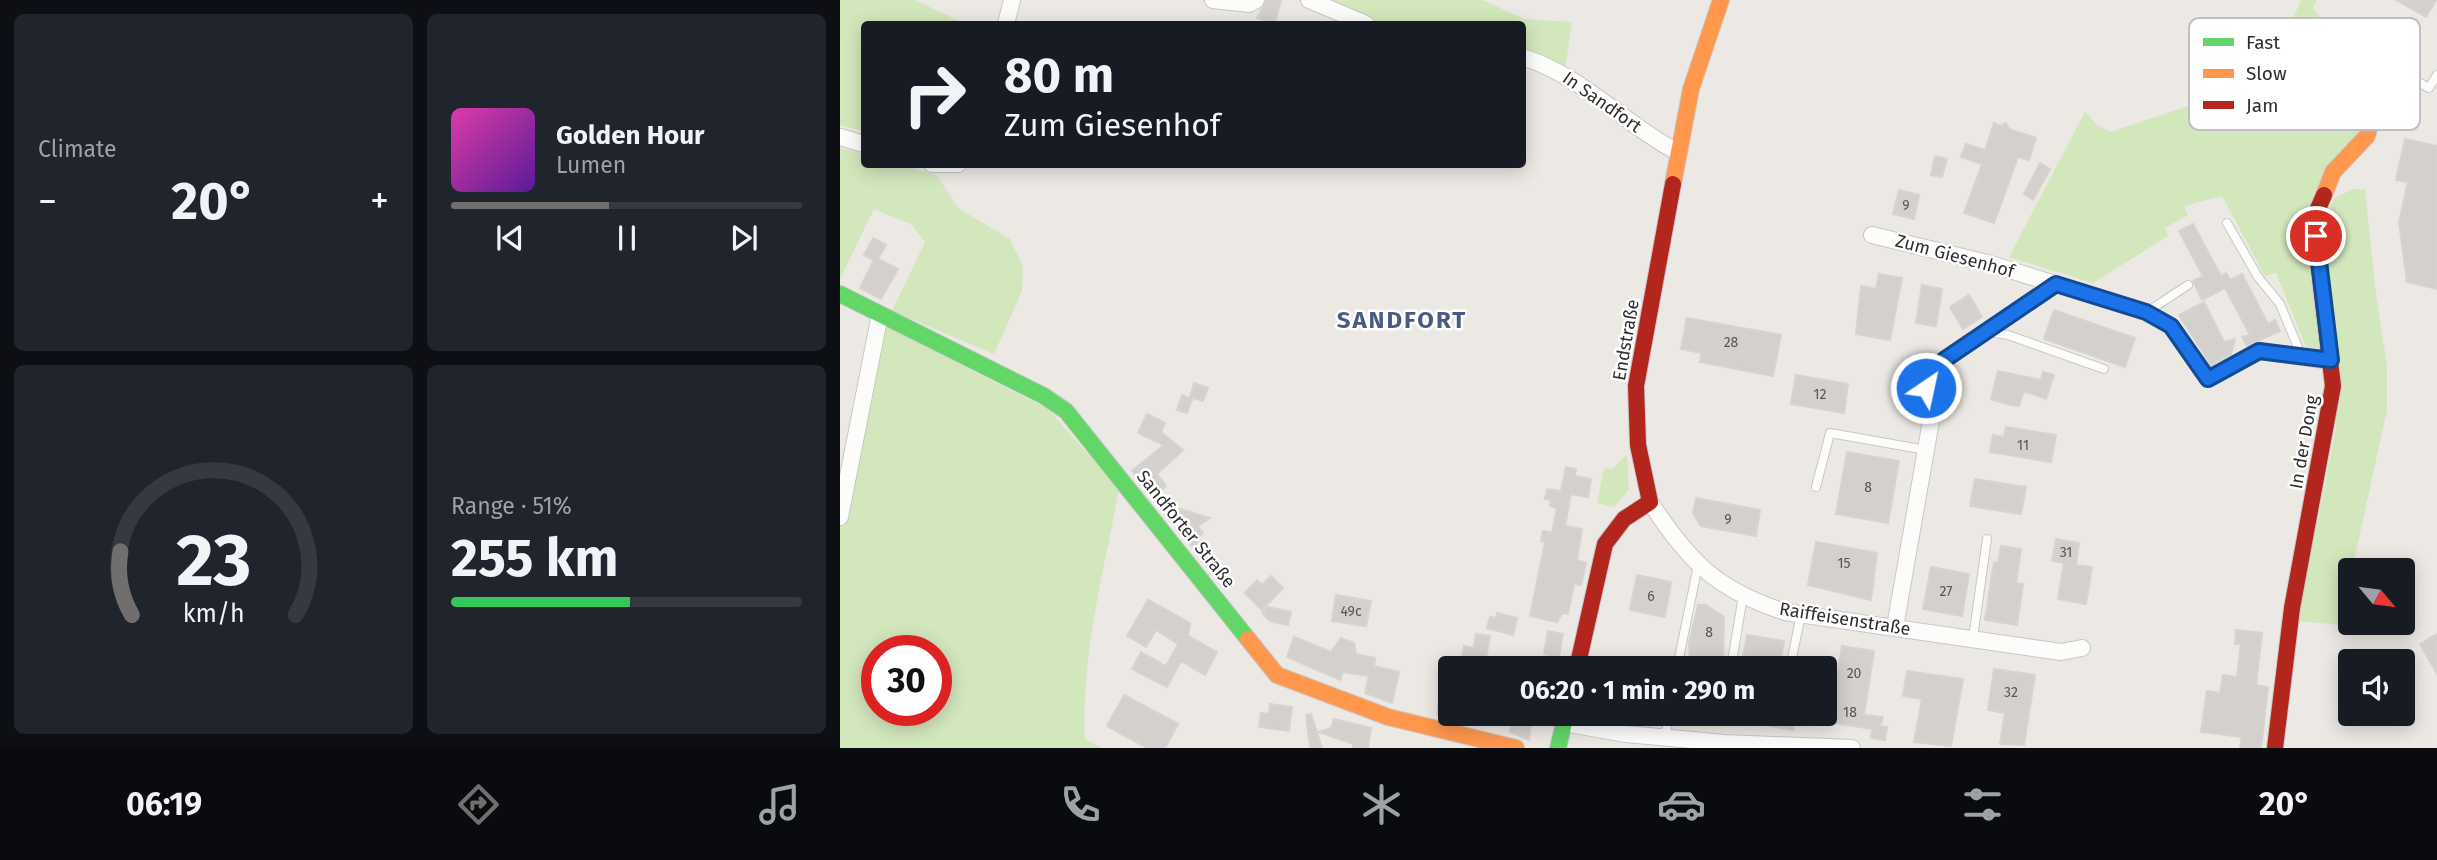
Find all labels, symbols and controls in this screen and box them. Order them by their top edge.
legend [2189,18,2420,130]
text: Fast [2246,31,2280,54]
text: 80 m [1004,46,1114,105]
icon: right [889,49,980,140]
text: Slow [2246,62,2287,85]
street label: In Sandfort [1558,67,1646,137]
text: Jam [2246,94,2278,117]
text: Zum Giesenhof [1004,106,1221,144]
text: Golden Hour [556,120,704,151]
text: Climate [38,135,117,163]
text: Lumen [556,151,626,179]
text: 20° [171,170,256,233]
text: − [38,178,57,224]
text: + [370,178,389,224]
house number: 9 [1902,197,1910,214]
pin [2286,206,2346,266]
icon: arrive [2297,217,2335,255]
icon: previous [491,219,529,257]
icon: pause [608,219,646,257]
icon: next [725,219,763,257]
street label: Zum Giesenhof [1893,230,2019,283]
street label: Endstraße [1608,298,1644,382]
district label: SANDFORT [1337,306,1467,334]
house number: 28 [1724,334,1739,351]
position arrow [1889,351,1963,425]
house number: 12 [1814,386,1827,403]
street label: In der Dong [2285,393,2323,491]
house number: 11 [2017,437,2029,454]
street label: Sandforter Straße [1132,466,1240,592]
house number: 8 [1864,479,1872,496]
text: Range · 51% [451,492,572,520]
house number: 9 [1724,511,1732,528]
text: 23 [176,518,251,605]
text: 255 km [451,527,618,590]
house number: 31 [2060,544,2072,561]
house number: 15 [1837,555,1851,572]
north arrow [2338,558,2415,635]
map controls [2338,558,2415,726]
house number: 27 [1939,583,1953,600]
house number: 6 [1647,588,1655,605]
street label: Raiffeisenstraße [1778,598,1912,640]
text: km/h [183,599,244,629]
house number: 49c [1340,603,1362,620]
house number: 8 [1705,624,1713,641]
speed limit sign: 30 [861,635,952,726]
button: sound [2338,649,2415,726]
house number: 20 [1847,665,1862,682]
text: 06:20 · 1 min · 290 m [1520,675,1755,706]
house number: 32 [2004,684,2018,701]
house number: 18 [1843,704,1857,721]
icon: directions [454,780,503,829]
icon: music [755,780,804,829]
icon: phone [1056,780,1105,829]
icon: climate [1357,780,1406,829]
icon: car [1657,780,1706,829]
icon: filters [1958,780,2007,829]
text: 06:19 [126,785,202,823]
text: 20° [2259,785,2311,823]

